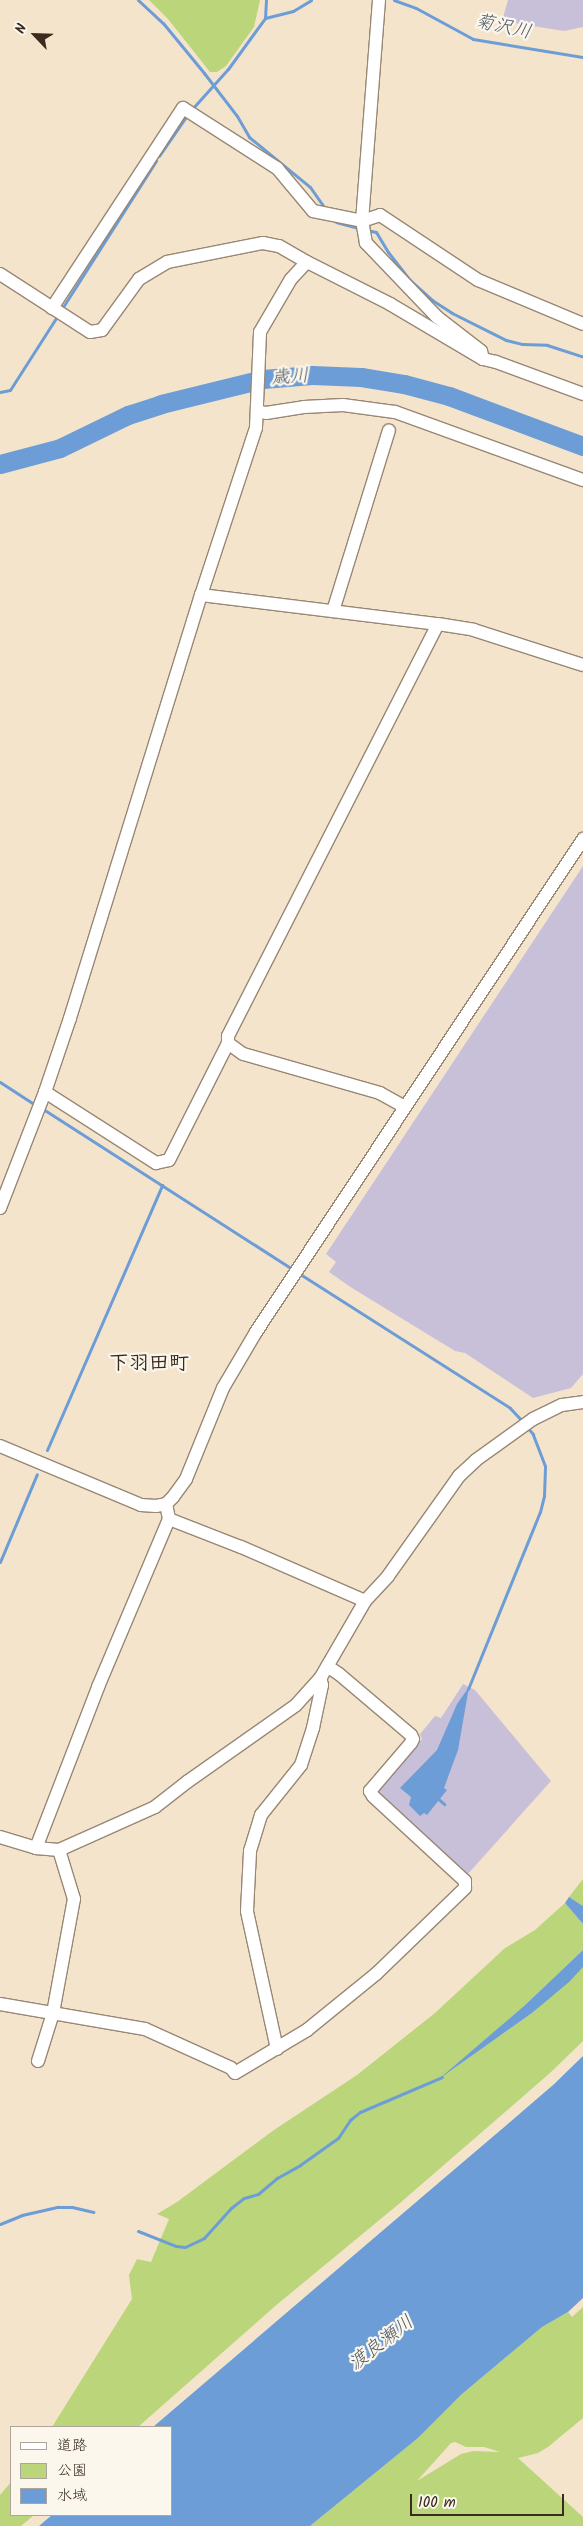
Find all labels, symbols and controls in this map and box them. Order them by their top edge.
north arrow [10,10,60,60]
water label: 菊沢川 [473,11,533,45]
text: N [9,20,33,37]
water label: 歳川 [270,365,310,391]
district label: 下羽田町 [109,1352,189,1376]
water label: 渡良瀬川 [345,2312,419,2376]
legend [10,2426,172,2516]
text: 道路 [57,2434,87,2458]
text: 公園 [57,2459,87,2483]
text: 水域 [57,2484,87,2508]
scale bar [413,2484,567,2516]
text: 100 m [418,2491,456,2515]

